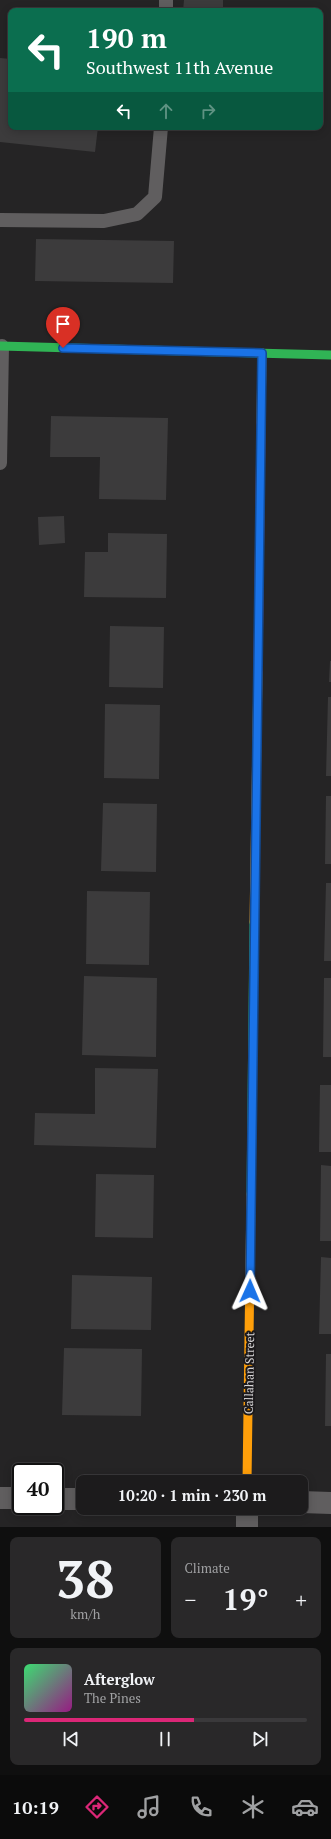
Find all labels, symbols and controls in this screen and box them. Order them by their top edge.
text: 190 m [86,19,167,56]
icon: left [20,24,72,76]
text: Southwest 11th Avenue [86,55,273,79]
icon: left [113,100,135,122]
icon: ahead [155,100,177,122]
icon: right [197,100,219,122]
pin [46,307,80,348]
icon: arrive [52,313,74,335]
position arrow [229,1270,271,1312]
street label: Callahan Street [241,1331,257,1414]
speed limit sign: 40 [12,1463,64,1515]
text: 10:20 · 1 min · 230 m [118,1485,266,1505]
text: 38 [56,1544,115,1613]
text: Climate [185,1559,230,1577]
text: 19° [223,1579,269,1619]
text: − [185,1585,196,1614]
text: + [295,1585,307,1614]
text: km/h [70,1605,100,1623]
text: Afterglow [84,1669,155,1689]
text: The Pines [84,1689,141,1707]
icon: previous [60,1728,82,1750]
icon: pause [154,1728,176,1750]
icon: next [249,1728,271,1750]
icon: directions [83,1793,111,1821]
icon: music [135,1793,163,1821]
icon: phone [187,1793,215,1821]
icon: climate [239,1793,267,1821]
icon: car [291,1793,319,1821]
text: 10:19 [12,1795,59,1819]

